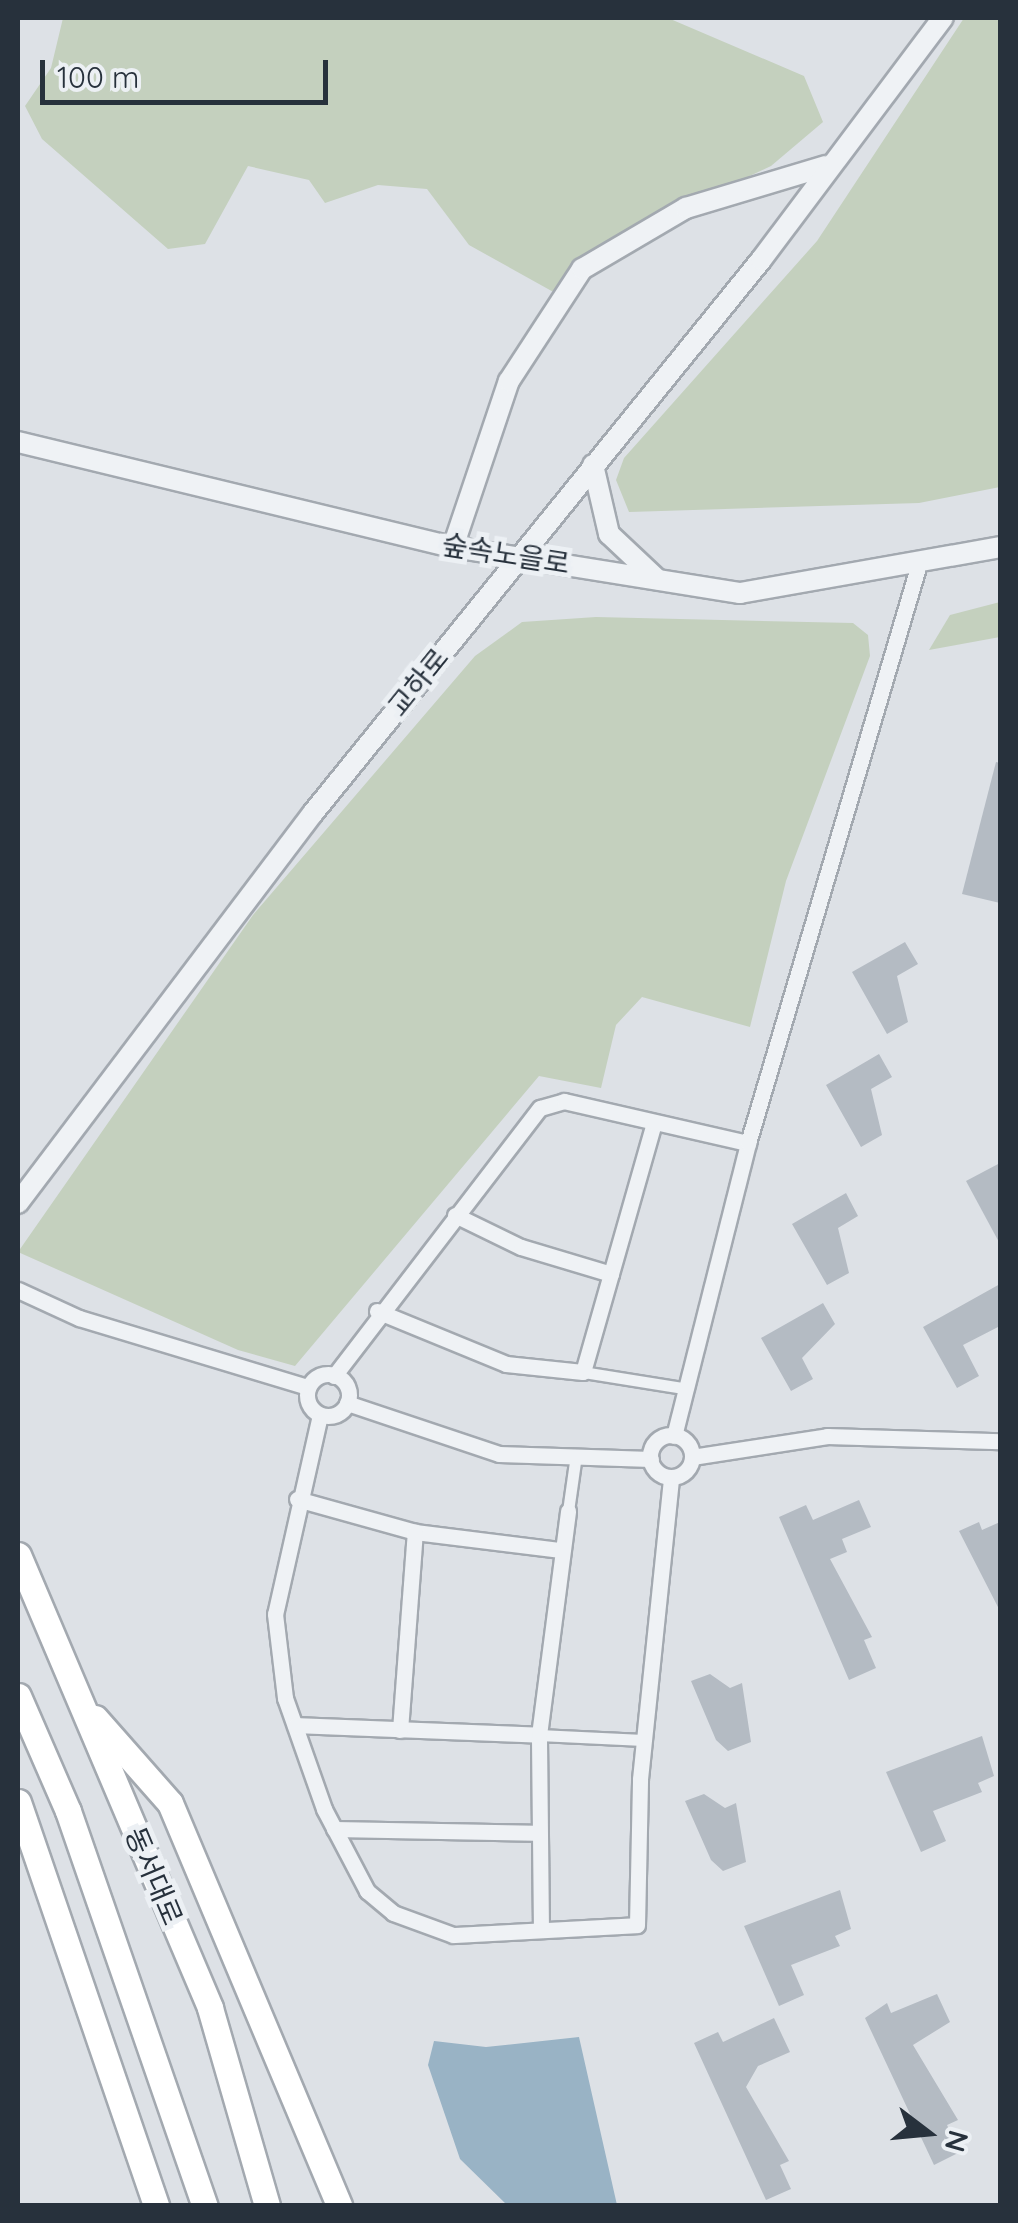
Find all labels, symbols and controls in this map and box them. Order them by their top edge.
scale bar [45,40,332,102]
text: 100 m [57,58,139,96]
street label: 숲속노을로 [440,527,572,581]
street label: 교하로 [381,641,455,723]
street label: 동서대로 [118,1822,190,1930]
north arrow [878,2083,978,2183]
text: N [938,2127,977,2156]

